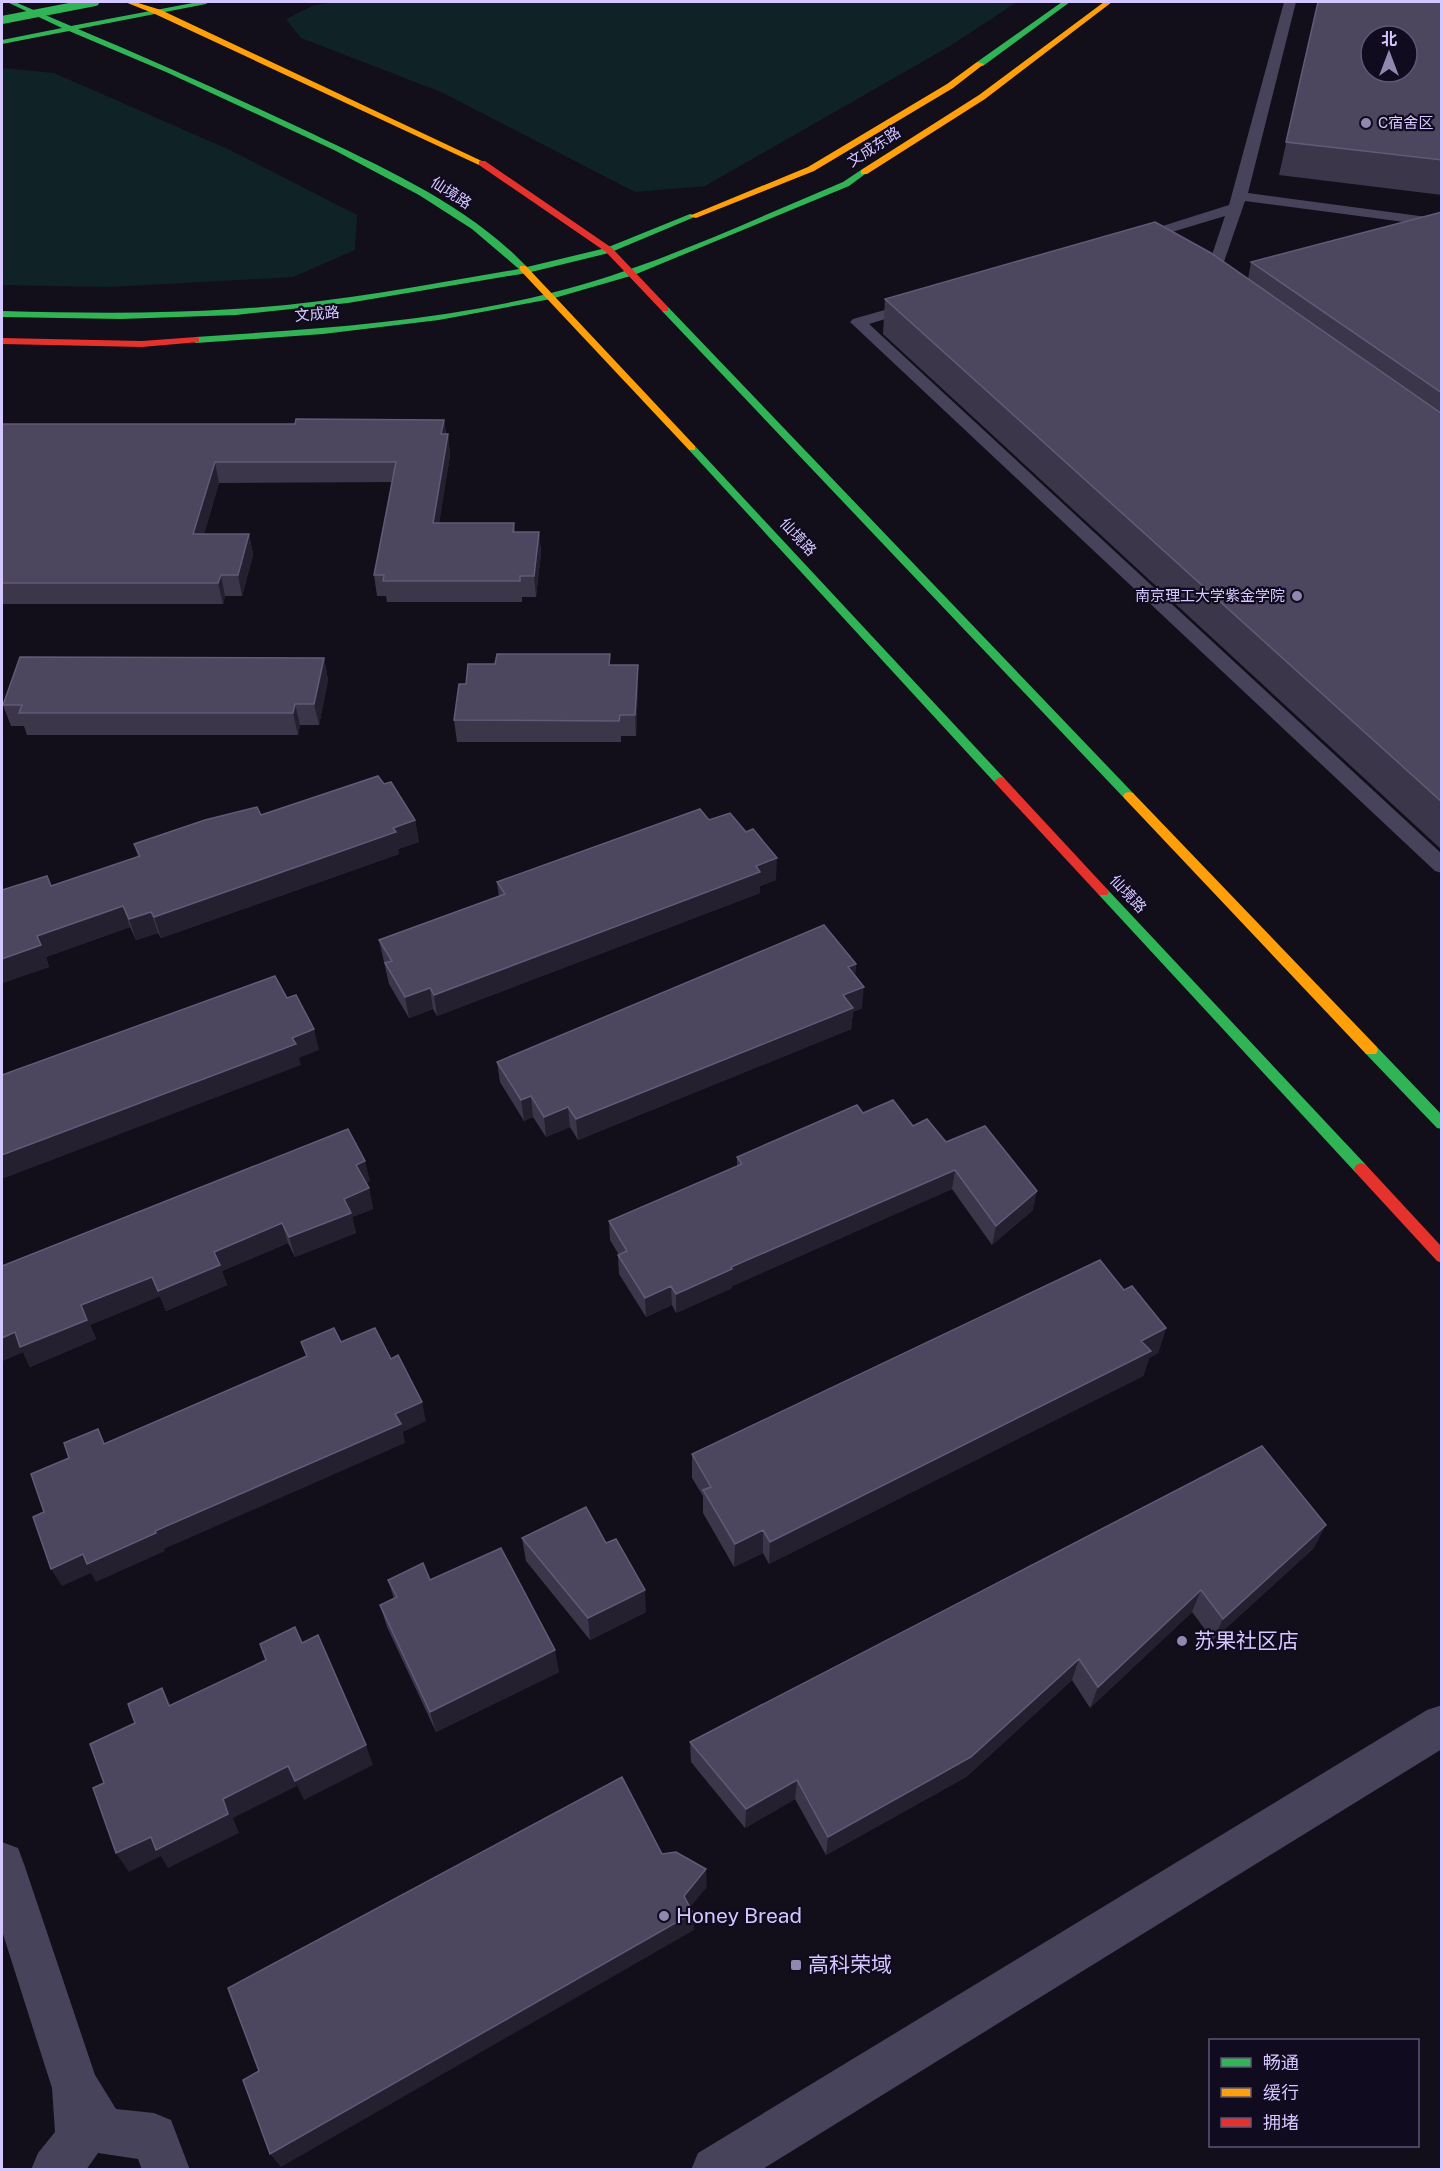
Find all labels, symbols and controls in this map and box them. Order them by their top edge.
north arrow [1359,24,1419,84]
text: 北 [1381,30,1397,49]
place label: C宿舍区 [1378,114,1433,131]
marker: C宿舍区 [1359,116,1373,130]
street label: 文成东路 [844,123,904,170]
street label: 仙境路 [428,173,475,212]
street label: 文成路 [294,303,340,324]
street label: 仙境路 [777,514,820,559]
place label: 南京理工大学紫金学院 [1135,587,1285,604]
marker: 南京理工大学紫金学院 [1290,589,1304,603]
street label: 仙境路 [1107,871,1150,916]
place label: 苏果社区店 [1194,1628,1299,1653]
marker: 苏果社区店 [1175,1634,1189,1648]
place label: Honey Bread [676,1903,802,1928]
marker: Honey Bread [657,1909,671,1923]
place label: 高科荣域 [808,1952,892,1977]
marker: 高科荣域 [789,1958,803,1972]
legend [1209,2039,1419,2147]
text: 畅通 [1263,2052,1299,2073]
text: 缓行 [1263,2082,1299,2103]
text: 拥堵 [1263,2112,1299,2133]

